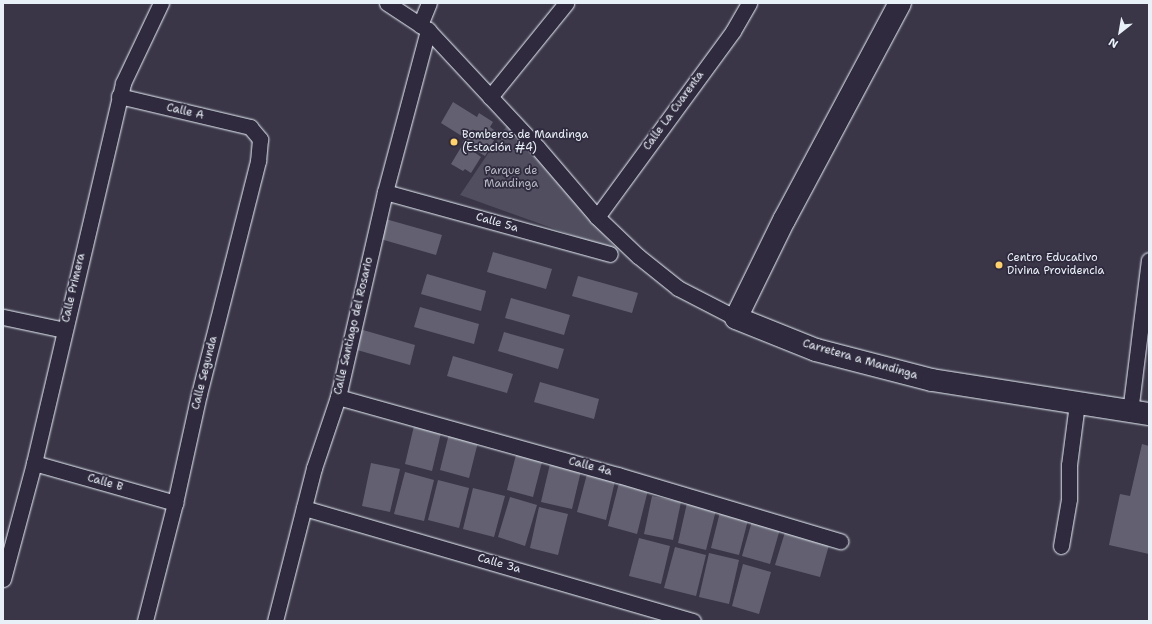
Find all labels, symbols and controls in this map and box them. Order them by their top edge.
north arrow [1100,12,1140,52]
text: N [1106,34,1121,51]
street label: Calle La Cuarenta [641,69,707,153]
street label: Calle A [165,101,205,123]
place label: Bomberos de Mandinga (Estación #4) [462,129,588,155]
marker: Bomberos de Mandinga (Estación #4) [449,137,459,147]
park label: Parque de Mandinga [484,165,538,191]
street label: Calle 5a [474,211,520,235]
street label: Calle Primera [60,252,88,324]
place label: Centro Educativo Divina Providencia [1007,252,1104,278]
street label: Calle Santiago del Rosario [332,256,376,396]
marker: Centro Educativo Divina Providencia [994,260,1004,270]
street label: Calle Segunda [189,335,221,411]
street label: Carretera a Mandinga [801,337,919,383]
street label: Calle 4a [567,455,613,479]
street label: Calle B [86,472,124,494]
street label: Calle 3a [476,552,522,576]

